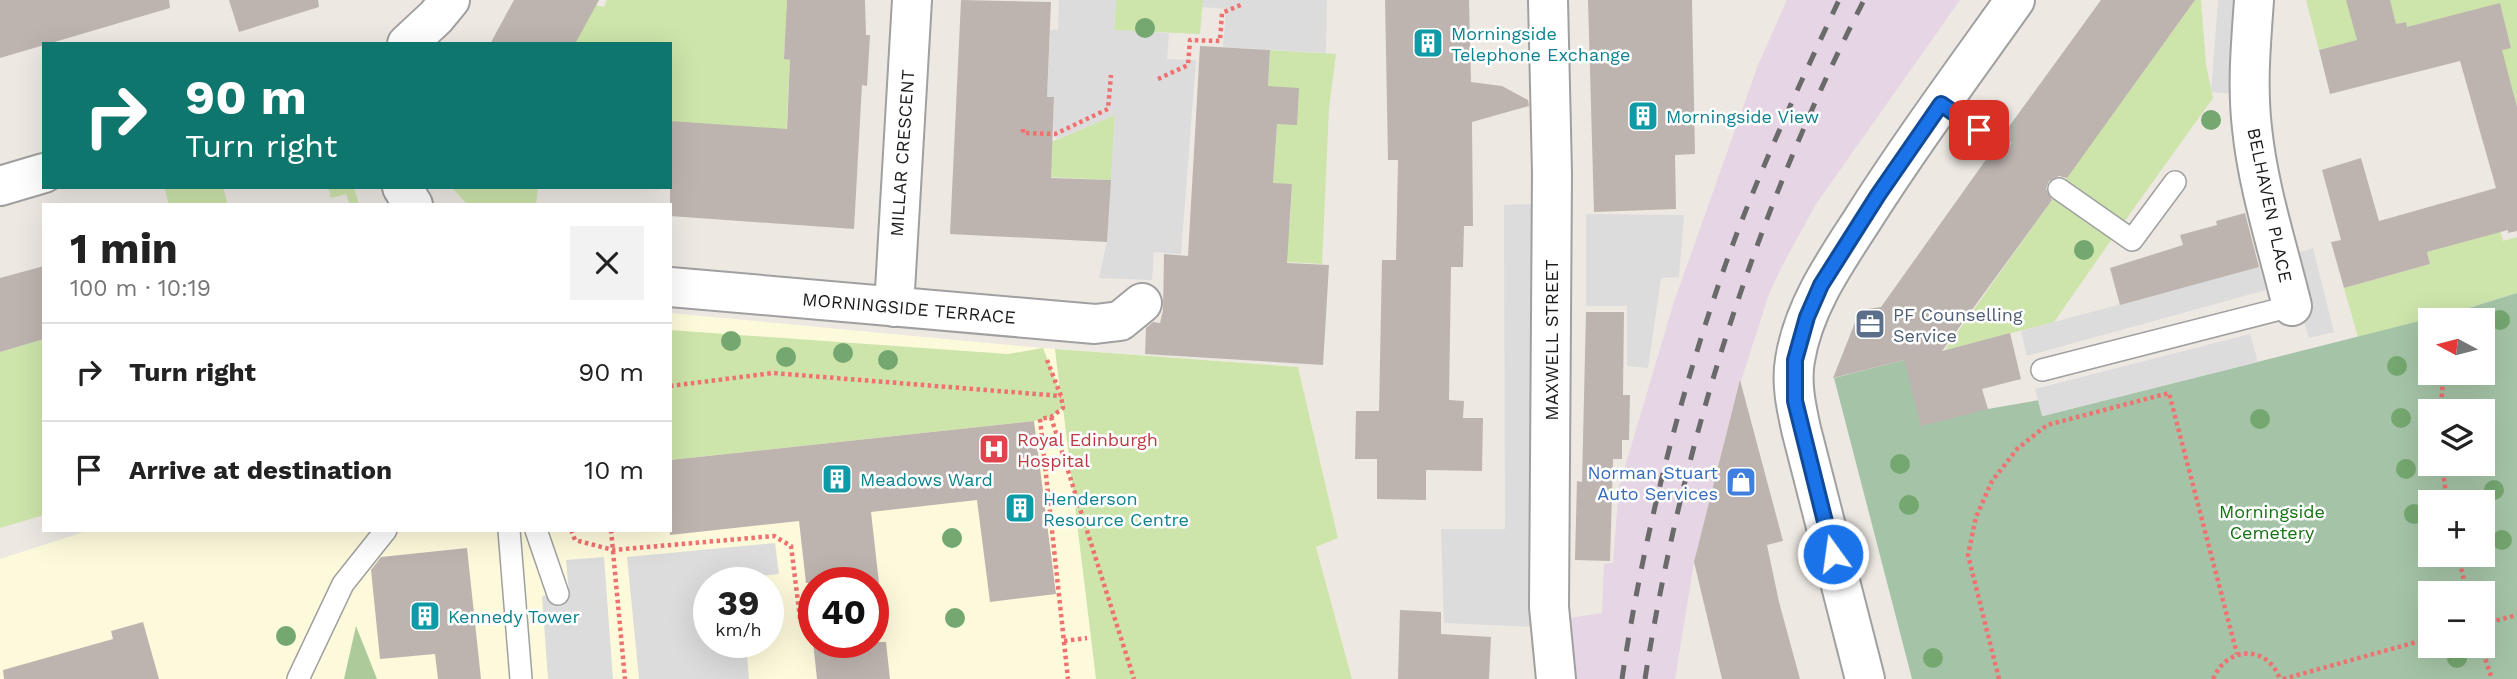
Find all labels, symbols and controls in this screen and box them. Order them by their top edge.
place label: Morningside Telephone Exchange [1451,23,1630,65]
building icon: Morningside Telephone Exchange [1411,26,1445,60]
text: 90 m [185,68,307,126]
street label: MILLAR CRESCENT [886,69,918,237]
icon: right [70,70,161,161]
building icon: Morningside View [1626,99,1660,133]
pin [1949,100,2009,160]
place label: Morningside View [1666,106,1819,127]
icon: arrive [1960,111,1998,149]
street label: BELHAVEN PLACE [2243,126,2297,284]
text: Turn right [185,127,337,165]
text: 1 min [70,224,178,273]
button: close [570,226,644,300]
street label: MAXWELL STREET [1541,259,1562,421]
text: 100 m · 10:19 [70,275,211,302]
street label: MORNINGSIDE TERRACE [801,288,1017,328]
place label: PF Counselling Service [1893,304,2023,346]
office icon: PF Counselling Service [1853,307,1887,341]
north arrow [2418,308,2496,385]
map controls [2418,308,2495,658]
icon: right [70,353,108,391]
text: Turn right [129,357,256,387]
text: 90 m [578,357,644,387]
button: layers [2418,399,2495,476]
place label: Royal Edinburgh Hospital [1017,429,1158,471]
hospital icon: Royal Edinburgh Hospital [977,432,1011,466]
icon: arrive [70,451,108,489]
text: Arrive at destination [129,455,392,485]
text: 10 m [584,455,644,485]
building icon: Meadows Ward [820,462,854,496]
place label: Norman Stuart Auto Services [1587,462,1718,504]
shop icon: Norman Stuart Auto Services [1724,465,1758,499]
place label: Meadows Ward [860,469,993,490]
place label: Henderson Resource Centre [1043,488,1189,530]
button: + [2418,490,2495,567]
building icon: Henderson Resource Centre [1003,491,1037,525]
park label: Morningside Cemetery [2219,501,2325,543]
position arrow [1796,517,1870,591]
speed limit sign: 40 [798,567,889,658]
button: − [2418,581,2495,658]
text: 39 [717,582,760,624]
building icon: Kennedy Tower [408,599,442,633]
place label: Kennedy Tower [448,606,580,627]
text: km/h [715,619,762,640]

